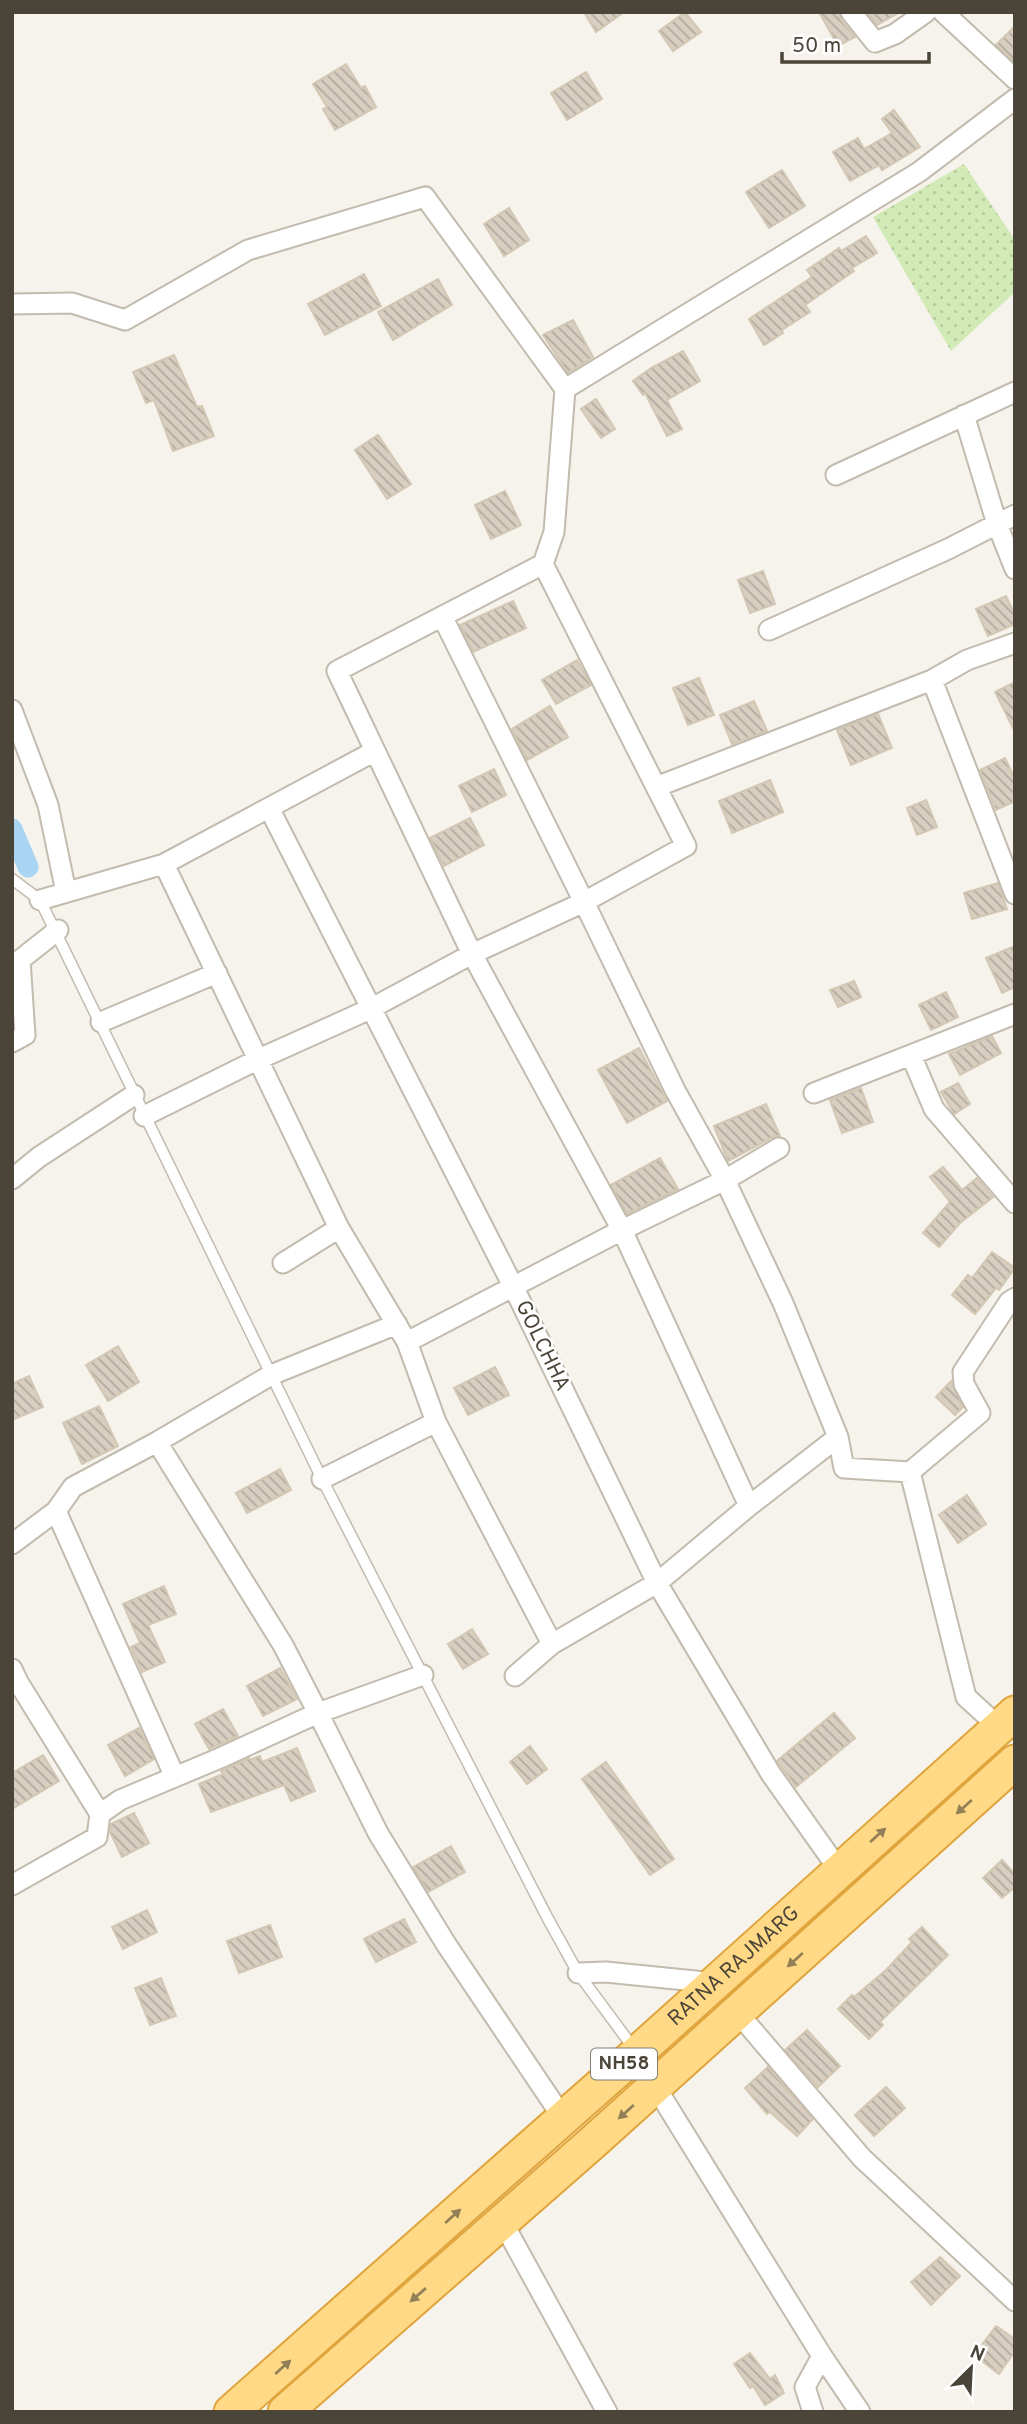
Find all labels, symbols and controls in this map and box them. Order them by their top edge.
scale bar [782,21,929,65]
text: 50 m [792,33,841,60]
street label: GOLCHHA [508,1296,576,1396]
one-way arrow [956,1799,973,1815]
one-way arrow [869,1827,887,1843]
street label: RATNA RAJMARG [662,1900,805,2032]
one-way arrow [787,1951,804,1967]
road number: NH58 [591,2048,657,2080]
one-way arrow [617,2104,635,2120]
one-way arrow [444,2208,462,2224]
one-way arrow [410,2287,427,2302]
north arrow [936,2333,1006,2403]
text: N [966,2341,988,2368]
one-way arrow [274,2359,291,2375]

